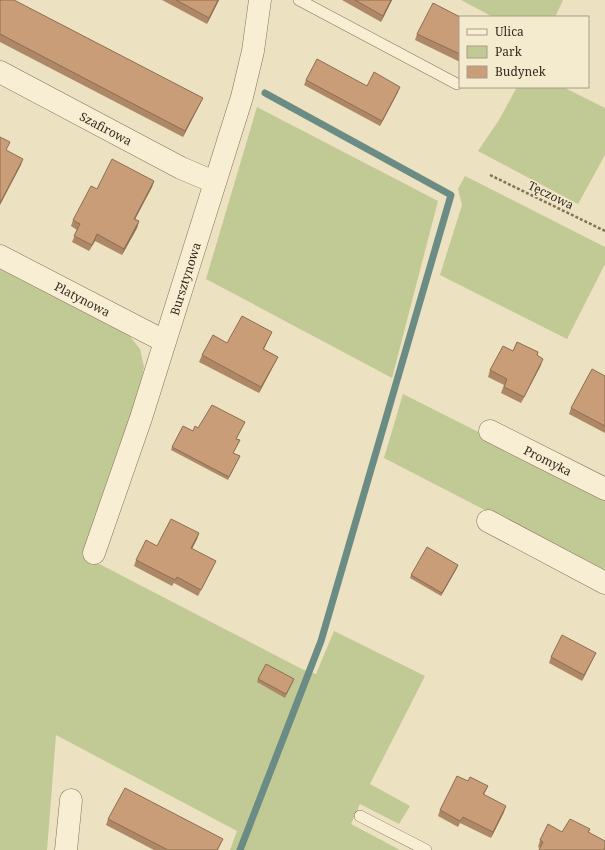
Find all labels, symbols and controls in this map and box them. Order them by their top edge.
legend [459,16,589,88]
text: Ulica [495,23,524,40]
text: Park [495,43,523,60]
text: Budynek [495,63,547,80]
street label: Szafirowa [77,107,135,149]
street label: Tęczowa [525,177,577,214]
street label: Bursztynowa [165,240,204,317]
street label: Platynowa [52,277,114,320]
street label: Promyka [521,441,575,480]

